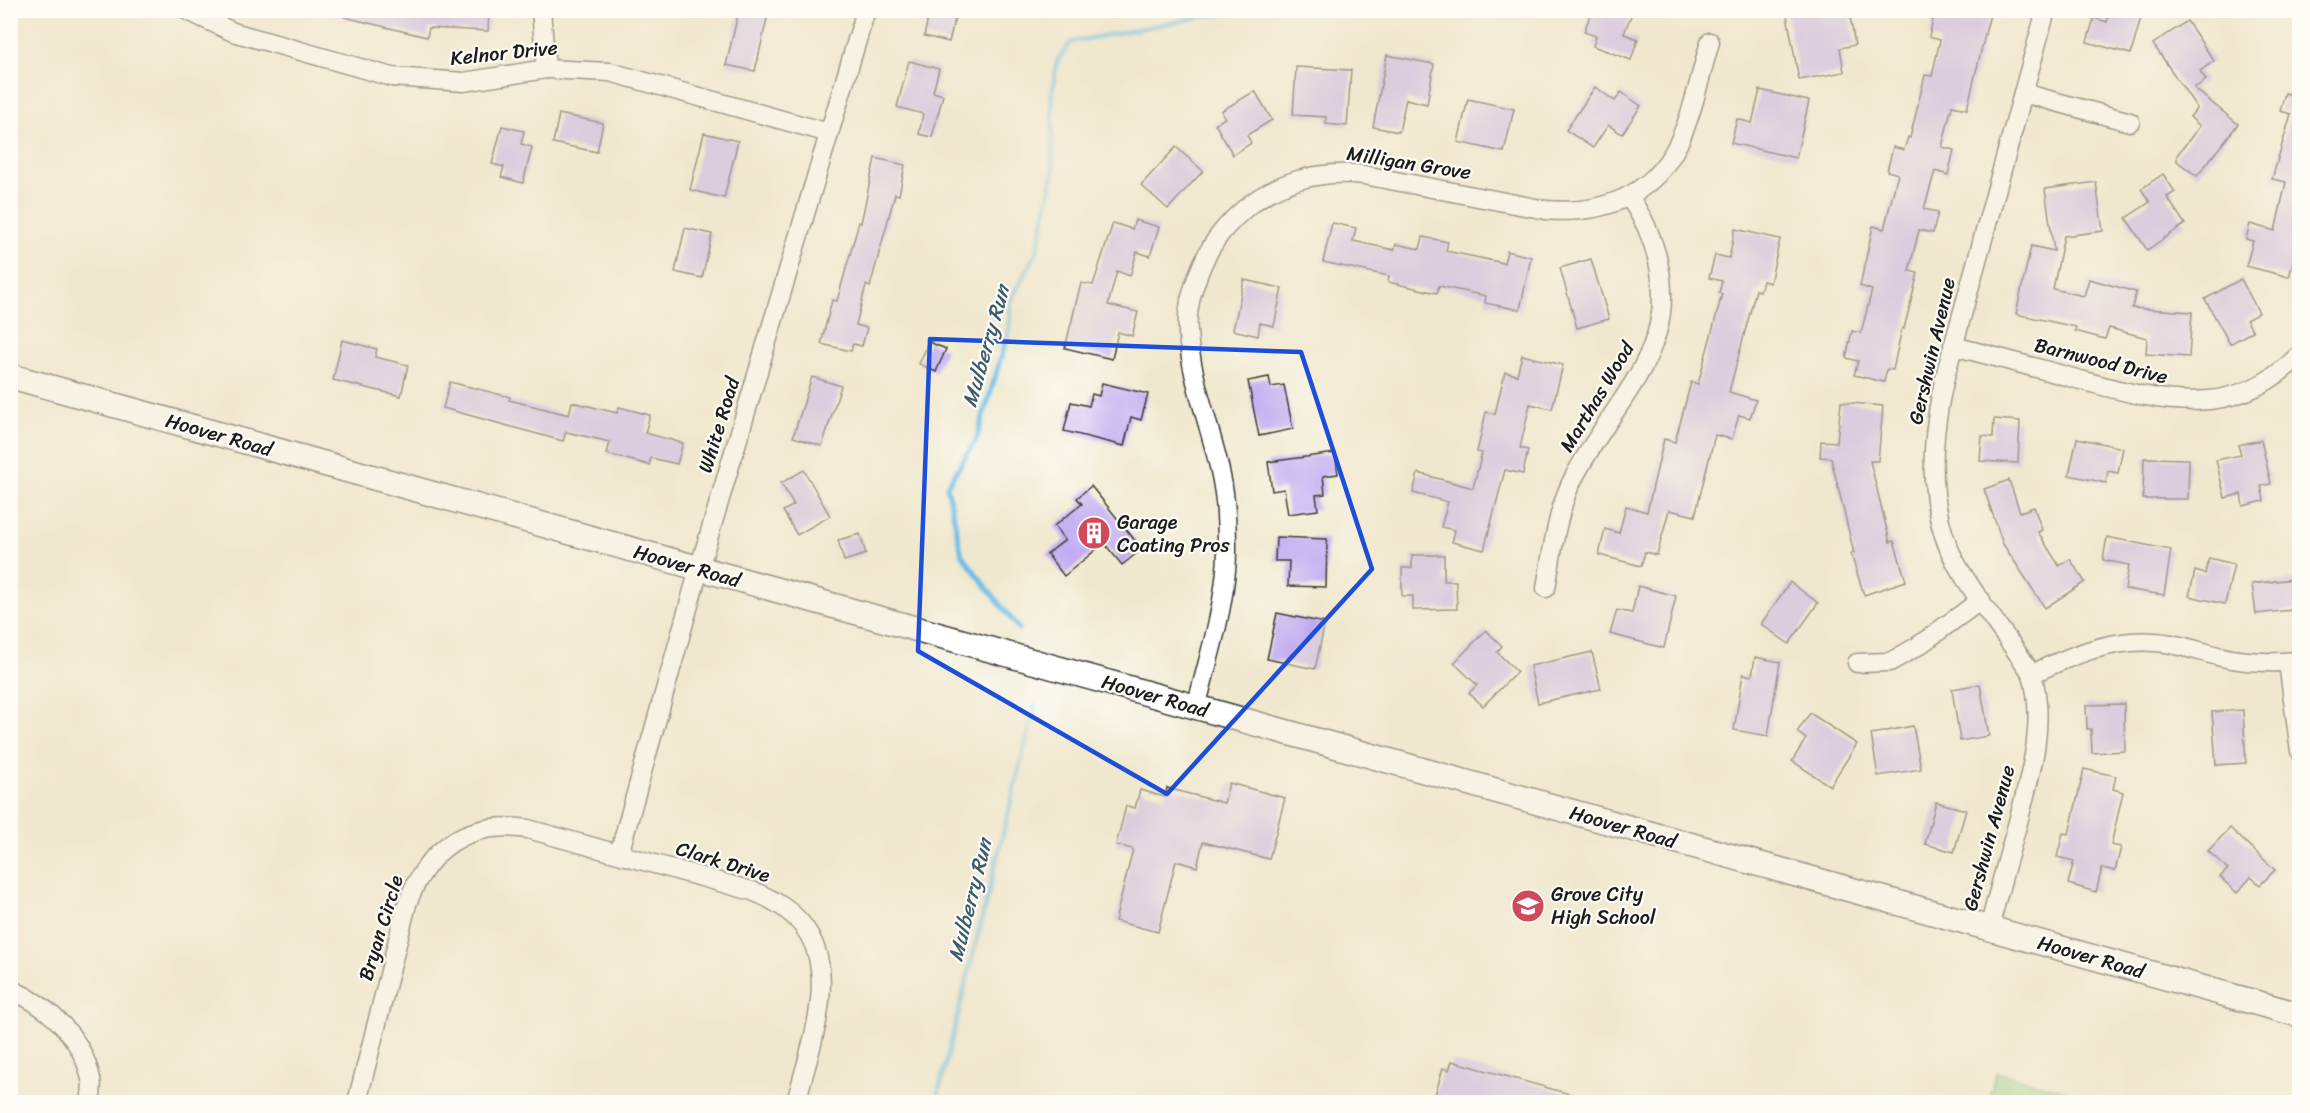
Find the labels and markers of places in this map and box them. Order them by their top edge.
place label: Garage Coating Pros [1117,505,1231,563]
building icon: Garage Coating Pros [1076,515,1112,551]
place label: Grove City High School [1551,877,1657,935]
school or university icon: Grove City High School [1510,888,1546,924]

